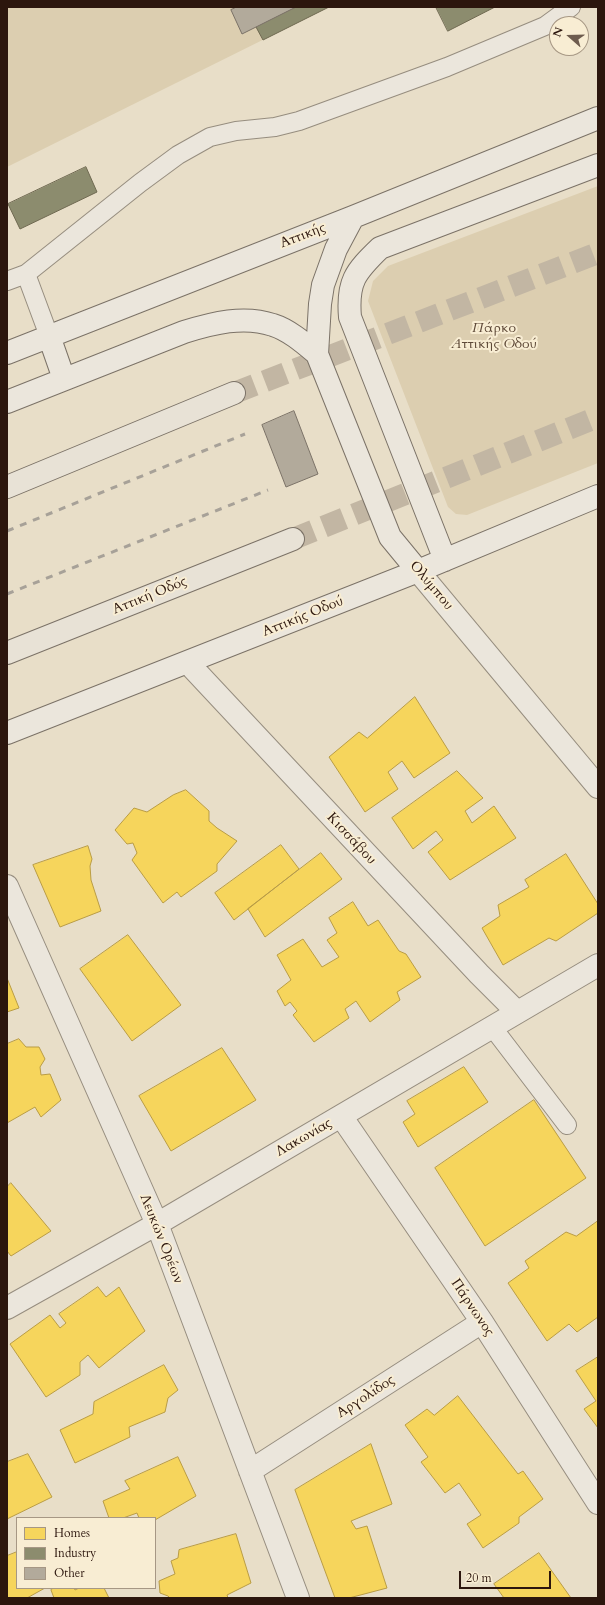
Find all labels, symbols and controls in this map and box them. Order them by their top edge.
north arrow [549,16,589,56]
text: N [550,25,567,39]
street label: Αττικής [278,220,328,252]
park label: Πάρκο Αττικής Οδού [451,321,537,354]
street label: Ολύμπου [406,558,456,614]
street label: Αττική Οδός [110,574,190,618]
street label: Αττικής Οδού [260,593,346,641]
street label: Κισσάβου [323,810,379,868]
street label: Λακωνίας [273,1115,335,1161]
street label: Λευκών Ορέων [135,1192,187,1286]
street label: Πάρνωνος [447,1276,497,1340]
street label: Αργολίδος [334,1372,398,1422]
legend [16,1517,156,1589]
text: Homes [54,1525,90,1541]
text: Industry [54,1545,96,1561]
scale bar [461,1563,553,1589]
text: Other [54,1565,85,1581]
text: 20 m [466,1570,492,1586]

